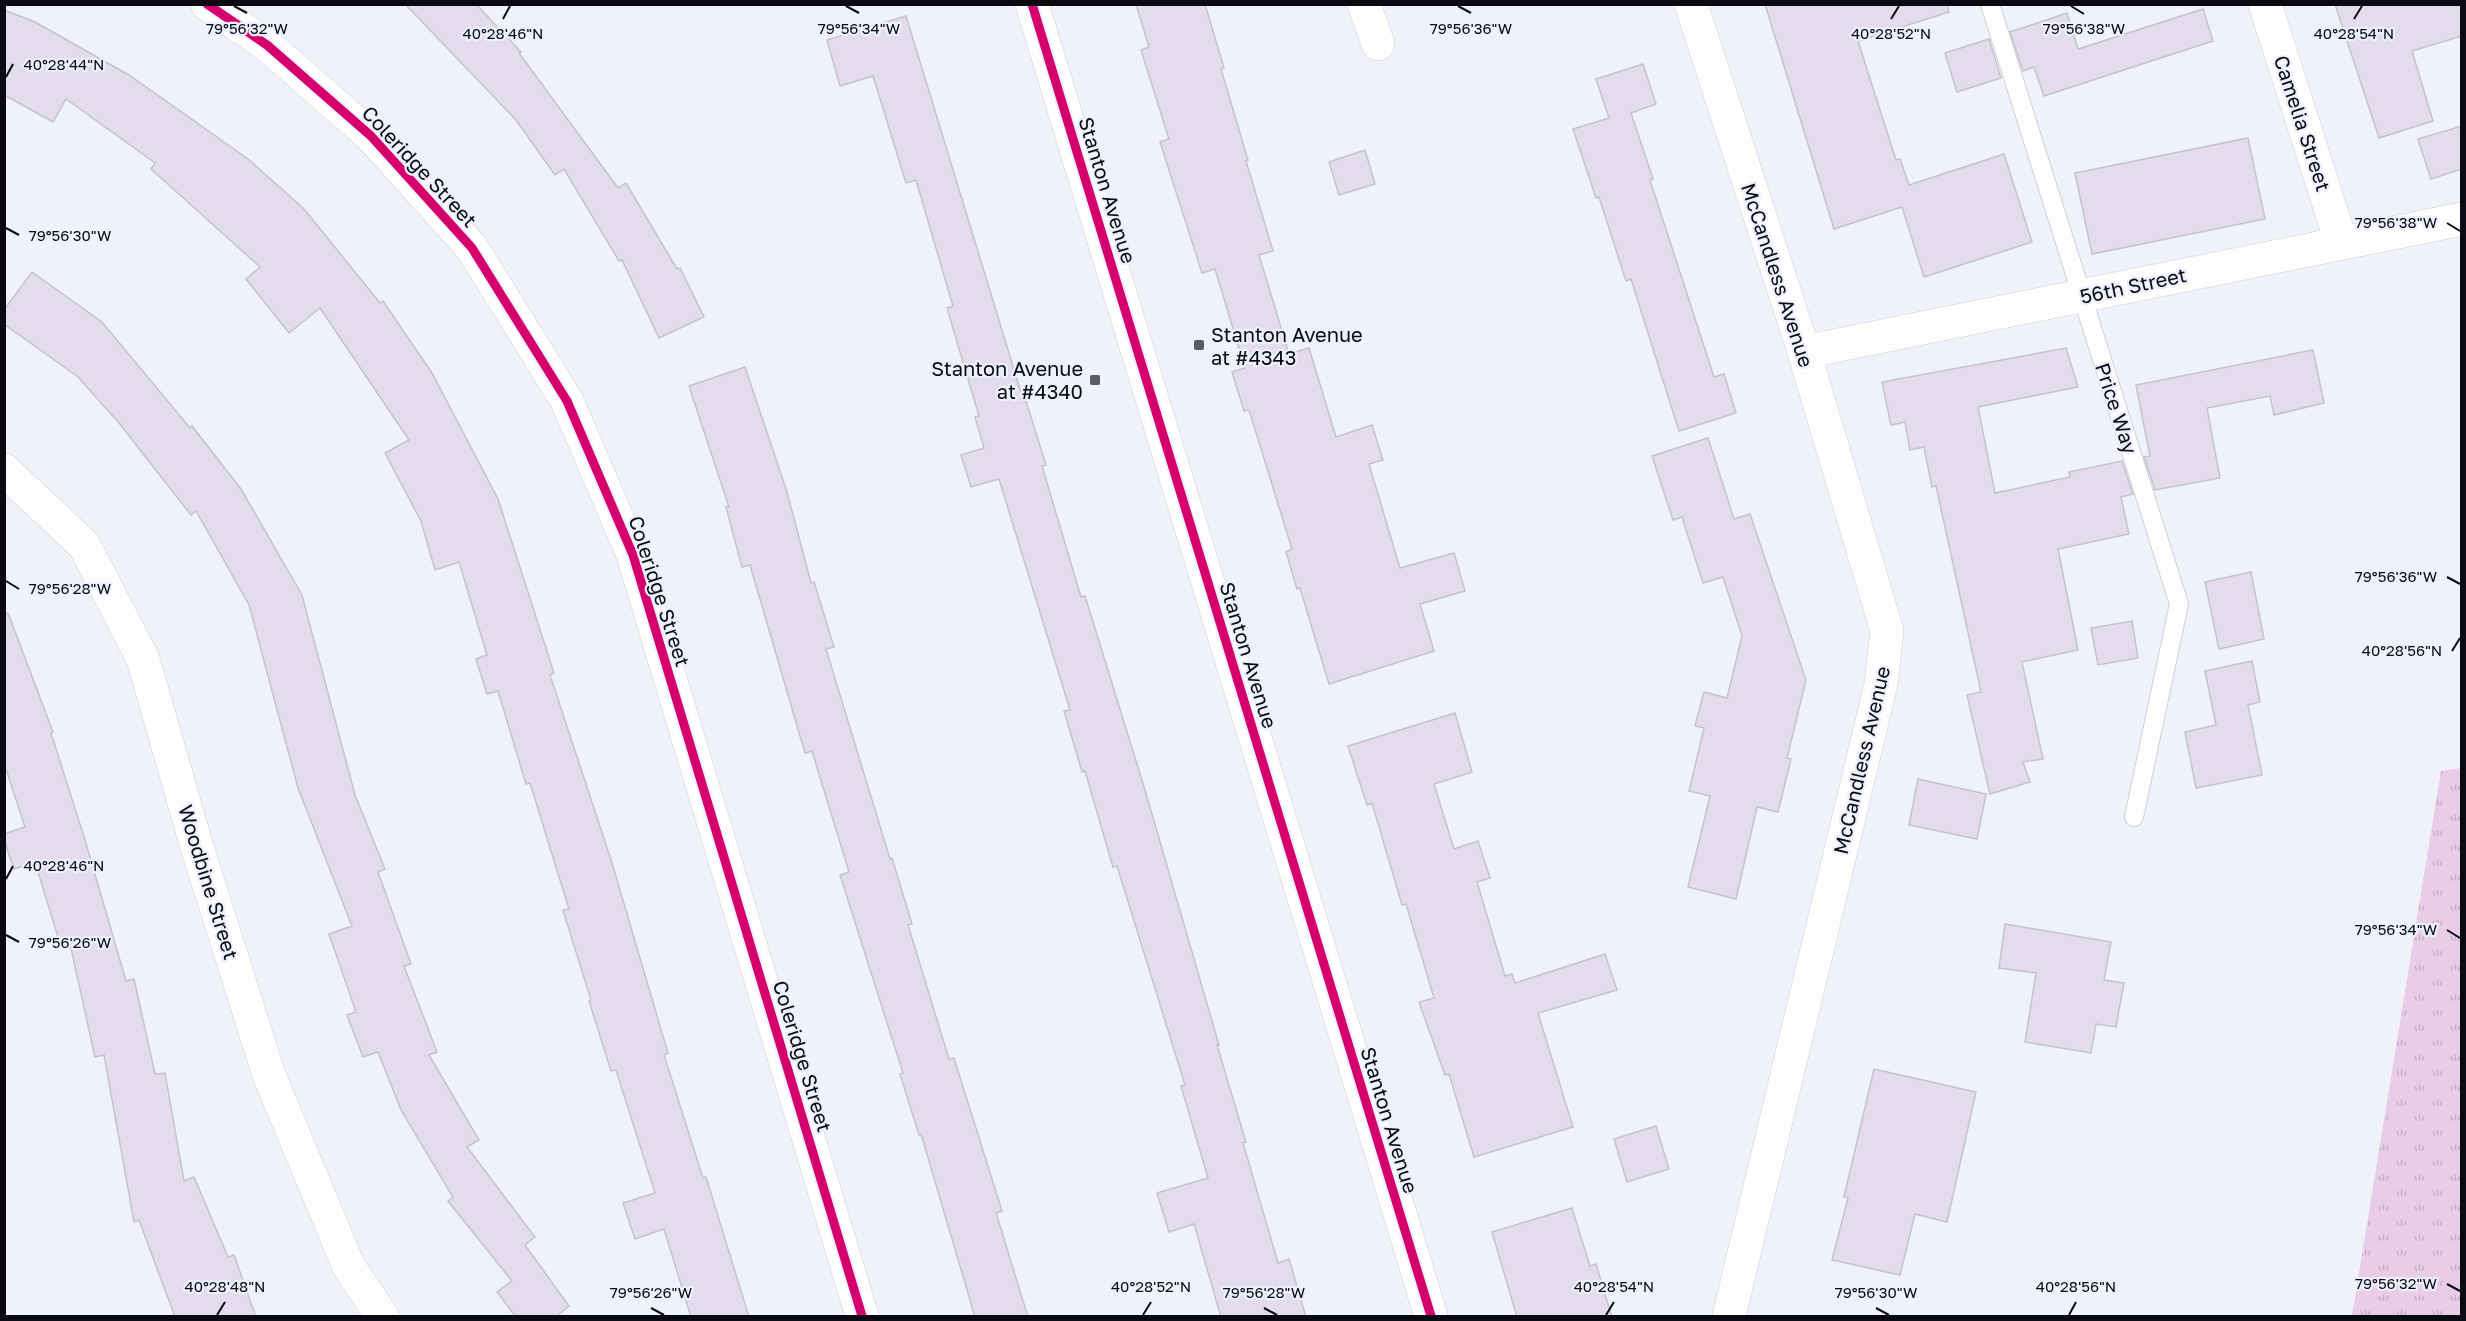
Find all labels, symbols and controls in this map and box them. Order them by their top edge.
text: 79°56'32"W [206,19,288,37]
text: 79°56'34"W [818,19,900,37]
text: 79°56'36"W [1430,19,1512,37]
text: 79°56'38"W [2043,19,2125,37]
text: 40°28'46"N [463,24,543,42]
text: 40°28'52"N [1851,24,1931,42]
text: 40°28'54"N [2314,24,2394,42]
street label: Camelia Street [2270,52,2336,194]
text: 40°28'44"N [23,55,105,73]
street label: Coleridge Street [358,100,482,232]
street label: Stanton Avenue [1074,114,1142,266]
street label: McCandless Avenue [1737,180,1819,370]
text: 79°56'38"W [2355,213,2437,231]
text: 79°56'30"W [29,226,111,244]
street label: 56th Street [2078,262,2188,308]
place label: Stanton Avenue at #4343 [1211,322,1363,369]
marker: Stanton Avenue at #4343 [1192,338,1206,352]
place label: Stanton Avenue at #4340 [931,356,1083,403]
street label: Price Way [2091,359,2143,457]
marker: Stanton Avenue at #4340 [1088,373,1102,387]
street label: Coleridge Street [624,513,696,669]
text: 79°56'36"W [2355,567,2437,585]
text: 79°56'28"W [29,579,111,597]
street label: Stanton Avenue [1215,579,1283,731]
text: 40°28'56"N [2362,641,2442,659]
street label: McCandless Avenue [1828,664,1894,856]
street label: Woodbine Street [174,802,244,962]
text: 40°28'46"N [24,856,104,874]
text: 79°56'34"W [2355,920,2437,938]
text: 79°56'26"W [29,933,111,951]
street label: Coleridge Street [769,977,837,1135]
street label: Stanton Avenue [1356,1044,1424,1196]
text: 79°56'32"W [2355,1274,2437,1292]
text: 40°28'48"N [184,1277,266,1295]
text: 40°28'52"N [1111,1277,1191,1295]
text: 40°28'54"N [1574,1277,1654,1295]
text: 40°28'56"N [2036,1277,2116,1295]
text: 79°56'26"W [610,1283,692,1301]
text: 79°56'28"W [1223,1283,1305,1301]
text: 79°56'30"W [1835,1283,1917,1301]

